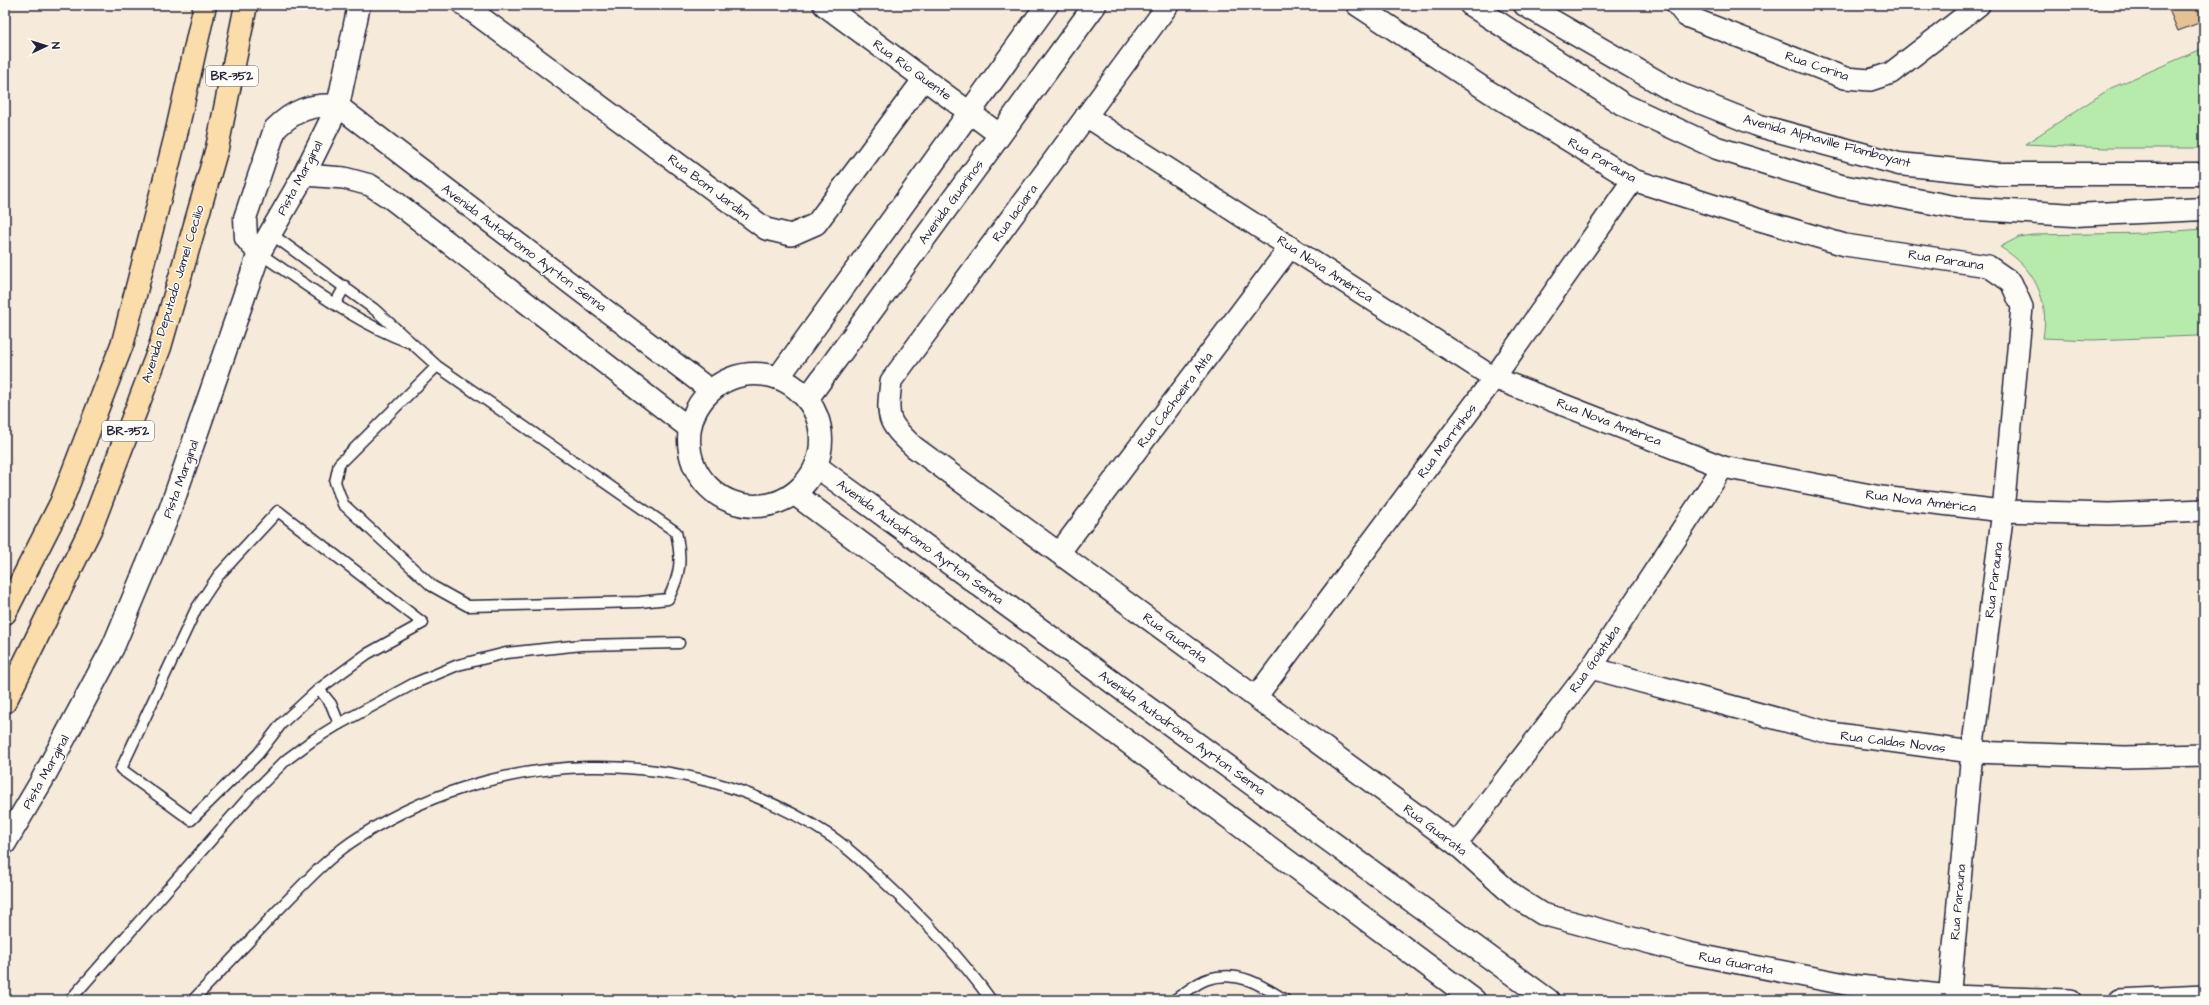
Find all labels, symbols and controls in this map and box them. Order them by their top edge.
north arrow [26,26,66,66]
street label: Rua Rio Quente [869,35,955,105]
text: N [48,41,63,49]
street label: Rua Corina [1783,47,1852,85]
road number: BR-352 [206,66,258,86]
street label: Avenida Alphaville Flamboyant [1741,110,1913,173]
street label: Rua Parauna [1565,133,1640,187]
street label: Pista Marginal [273,137,328,219]
street label: Rua Bom Jardim [664,150,755,224]
street label: Avenida Guarinos [914,156,988,248]
street label: Avenida Autodrómo Ayrton Senna [437,180,610,317]
street label: Rua Iaciara [988,180,1042,245]
street label: Avenida Deputado Jamel Cecilio [137,202,209,385]
street label: Rua Nova América [1273,231,1377,307]
street label: Rua Parauna [1907,245,1985,275]
street label: Rua Cachoeira Alta [1133,348,1217,452]
street label: Rua Nova América [1554,394,1664,450]
street label: Rua Morrinhos [1413,400,1481,482]
road number: BR-352 [102,421,154,441]
street label: Pista Marginal [158,437,204,521]
street label: Avenida Autodrómo Ayrton Senna [832,475,1007,610]
street label: Rua Nova América [1865,485,1978,517]
street label: Rua Parauna [1980,541,2008,619]
street label: Rua Guarata [1139,609,1211,668]
street label: Rua Goiatuba [1565,621,1625,696]
street label: Avenida Autodrómo Ayrton Senna [1094,666,1269,801]
street label: Rua Caldas Novas [1839,727,1947,757]
street label: Pista Marginal [18,732,75,813]
street label: Rua Guarata [1399,800,1471,860]
street label: Rua Parauna [1946,863,1970,941]
street label: Rua Guarata [1697,947,1775,979]

